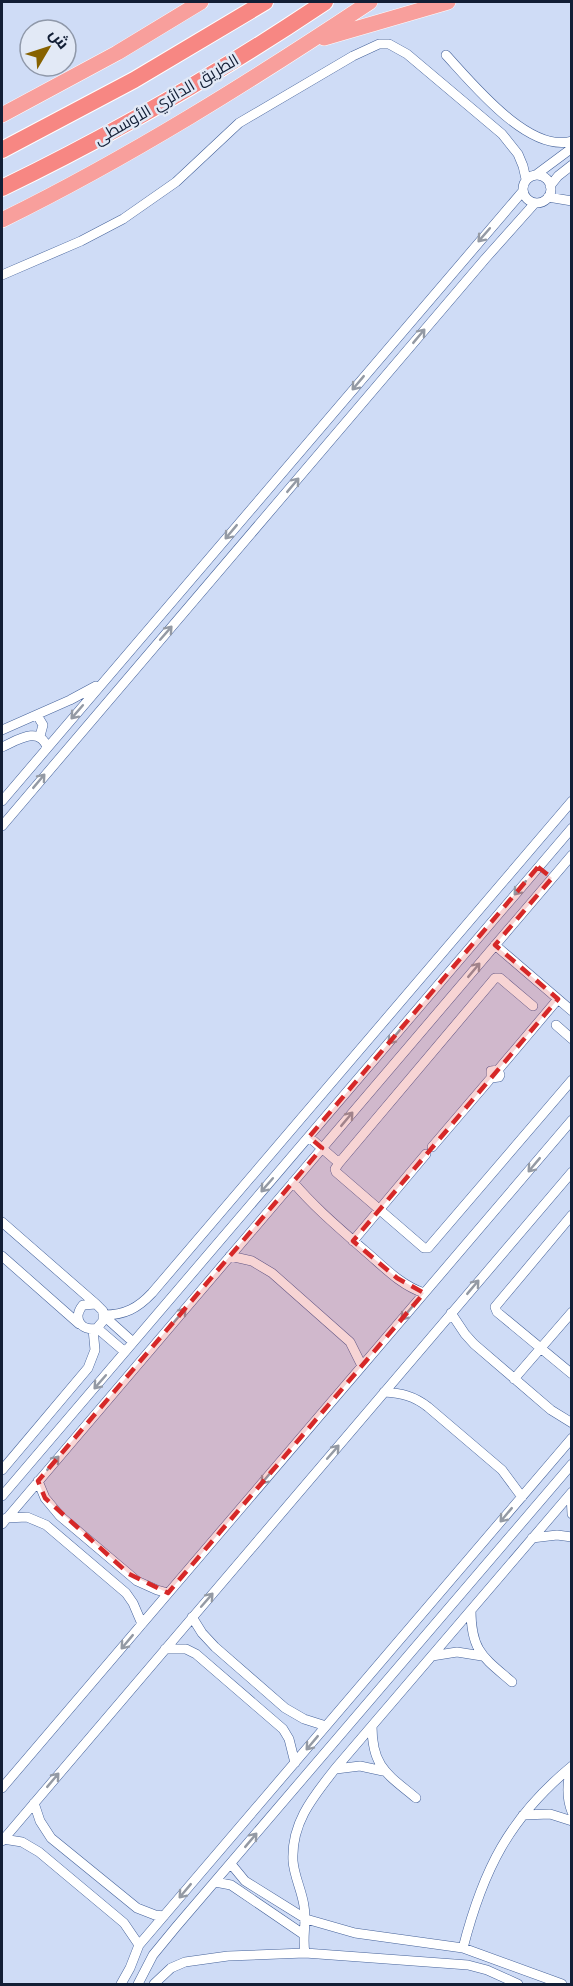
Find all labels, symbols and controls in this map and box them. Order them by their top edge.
north arrow [18,18,78,78]
text: ش [45,25,73,53]
street label: الطريق الدائري الأوسطى [91,50,244,152]
one-way arrow [478,227,491,243]
one-way arrow [412,329,426,344]
one-way arrow [351,375,364,391]
one-way arrow [286,477,299,493]
one-way arrow [224,524,238,539]
one-way arrow [159,626,173,641]
one-way arrow [70,704,84,719]
one-way arrow [33,773,46,789]
one-way arrow [513,880,527,895]
one-way arrow [467,962,480,978]
one-way arrow [387,1029,401,1044]
one-way arrow [340,1112,354,1127]
one-way arrow [527,1157,540,1173]
one-way arrow [261,1177,274,1193]
one-way arrow [467,1279,480,1295]
one-way arrow [400,1305,414,1320]
one-way arrow [173,1307,186,1323]
one-way arrow [93,1374,107,1389]
one-way arrow [327,1444,340,1460]
one-way arrow [46,1456,60,1471]
one-way arrow [260,1469,274,1484]
one-way arrow [499,1507,513,1522]
one-way arrow [200,1592,213,1608]
one-way arrow [120,1634,133,1650]
one-way arrow [305,1735,318,1751]
one-way arrow [46,1773,60,1788]
one-way arrow [244,1833,258,1848]
one-way arrow [178,1883,192,1898]

